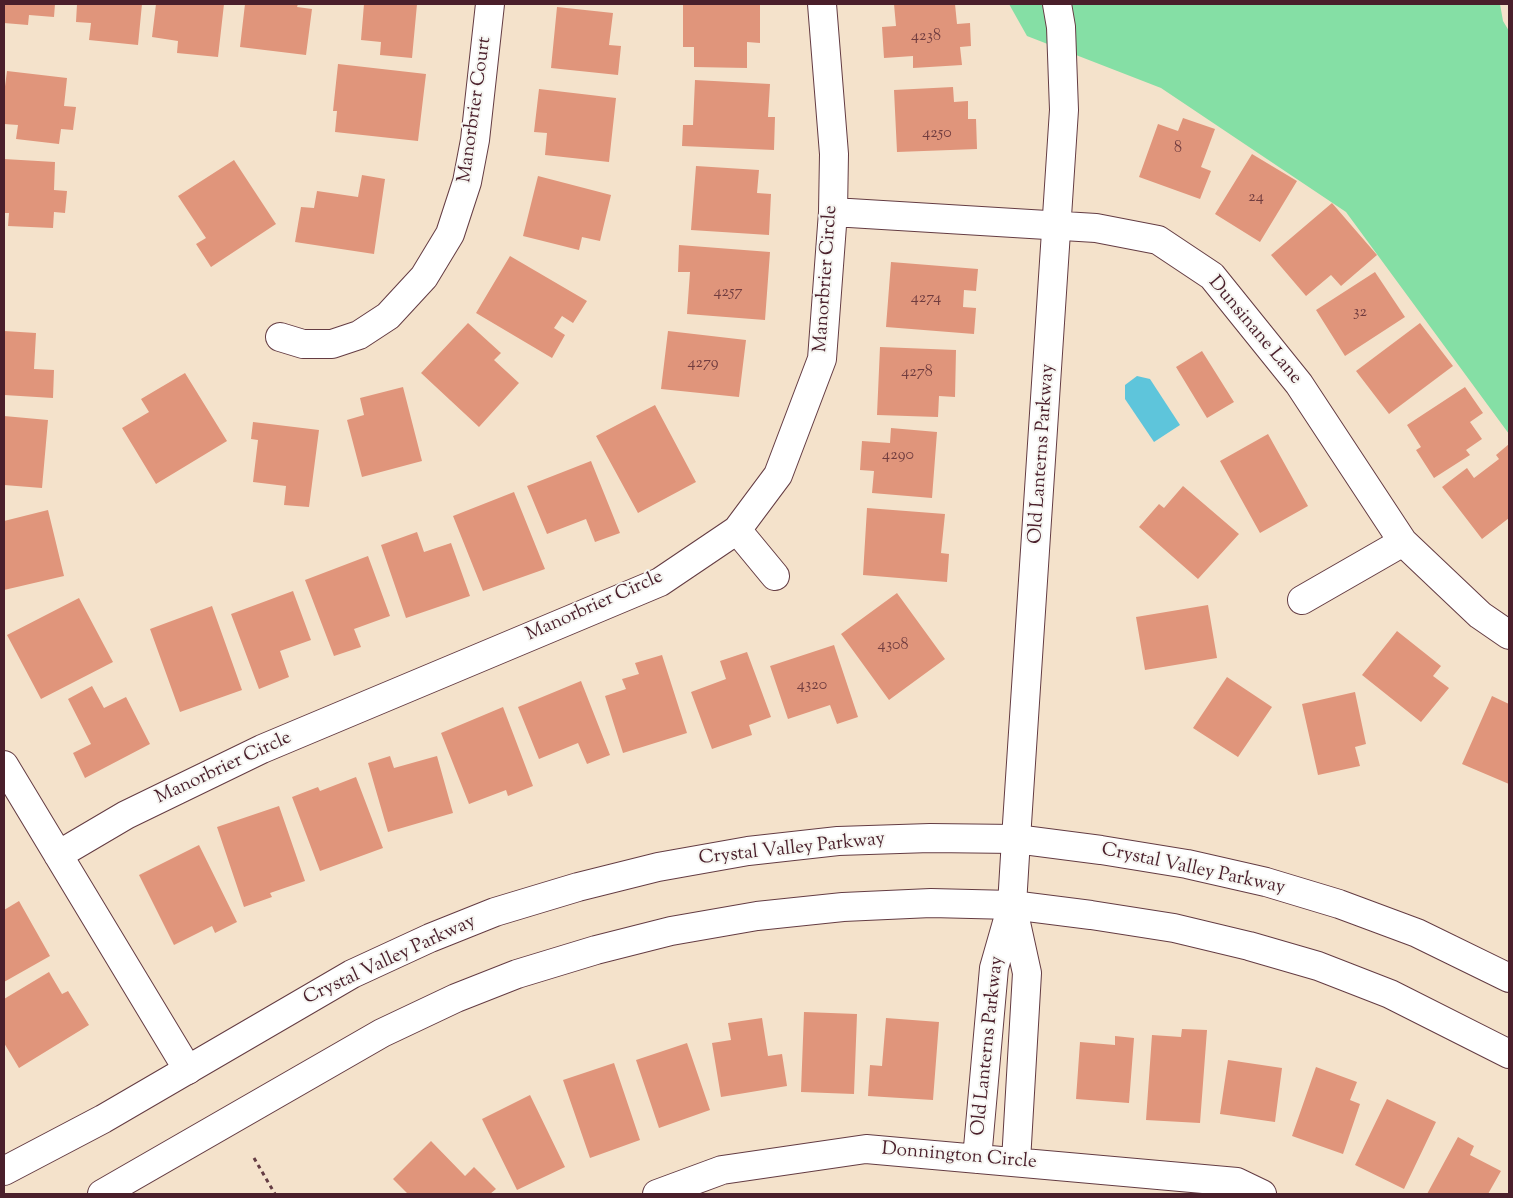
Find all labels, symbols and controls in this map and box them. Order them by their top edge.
house number: 4238 [911,27,941,47]
street label: Manorbrier Court [454,36,498,184]
house number: 4250 [922,124,952,144]
house number: 8 [1174,139,1182,159]
house number: 24 [1248,188,1264,208]
street label: Manorbrier Circle [810,205,844,353]
street label: Dunsinane Lane [1202,272,1306,390]
house number: 4257 [713,283,743,303]
house number: 4274 [911,289,941,309]
house number: 32 [1353,303,1367,323]
house number: 4279 [687,354,719,374]
house number: 4278 [901,363,933,383]
street label: Old Lanterns Parkway [1025,363,1061,545]
house number: 4290 [882,446,914,466]
street label: Manorbrier Circle [523,567,667,647]
house number: 4308 [878,636,908,656]
house number: 4320 [797,676,827,696]
street label: Manorbrier Circle [152,728,296,810]
street label: Crystal Valley Parkway [698,829,886,871]
street label: Crystal Valley Parkway [1099,839,1287,901]
street label: Crystal Valley Parkway [300,911,480,1011]
street label: Old Lanterns Parkway [968,955,1010,1137]
street label: Donnington Circle [880,1139,1038,1175]

